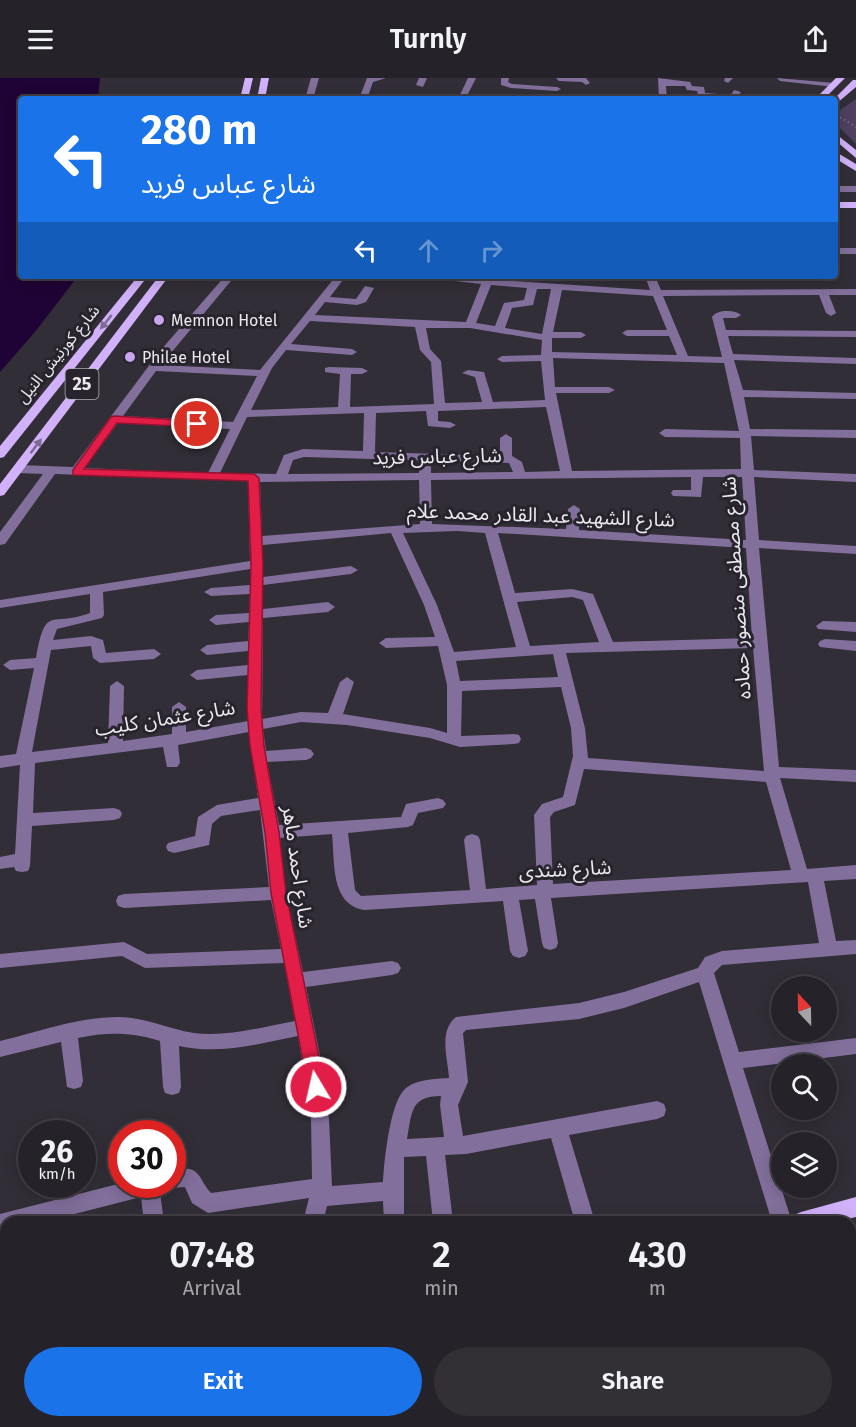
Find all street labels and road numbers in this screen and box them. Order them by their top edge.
street label: شارع كورنيش النيل [13,301,106,409]
road number: 25 [66,369,98,399]
street label: شارع عباس فريد [372,443,502,472]
street label: شارع مصطفى منصور حماده [716,476,759,700]
street label: شارع الشهيد عبد القادر محمد علام [407,498,675,535]
street label: شارع عثمان كليب [93,695,237,744]
street label: شارع احمد ماهر [274,803,319,931]
street label: شارع شندى [518,855,612,886]

